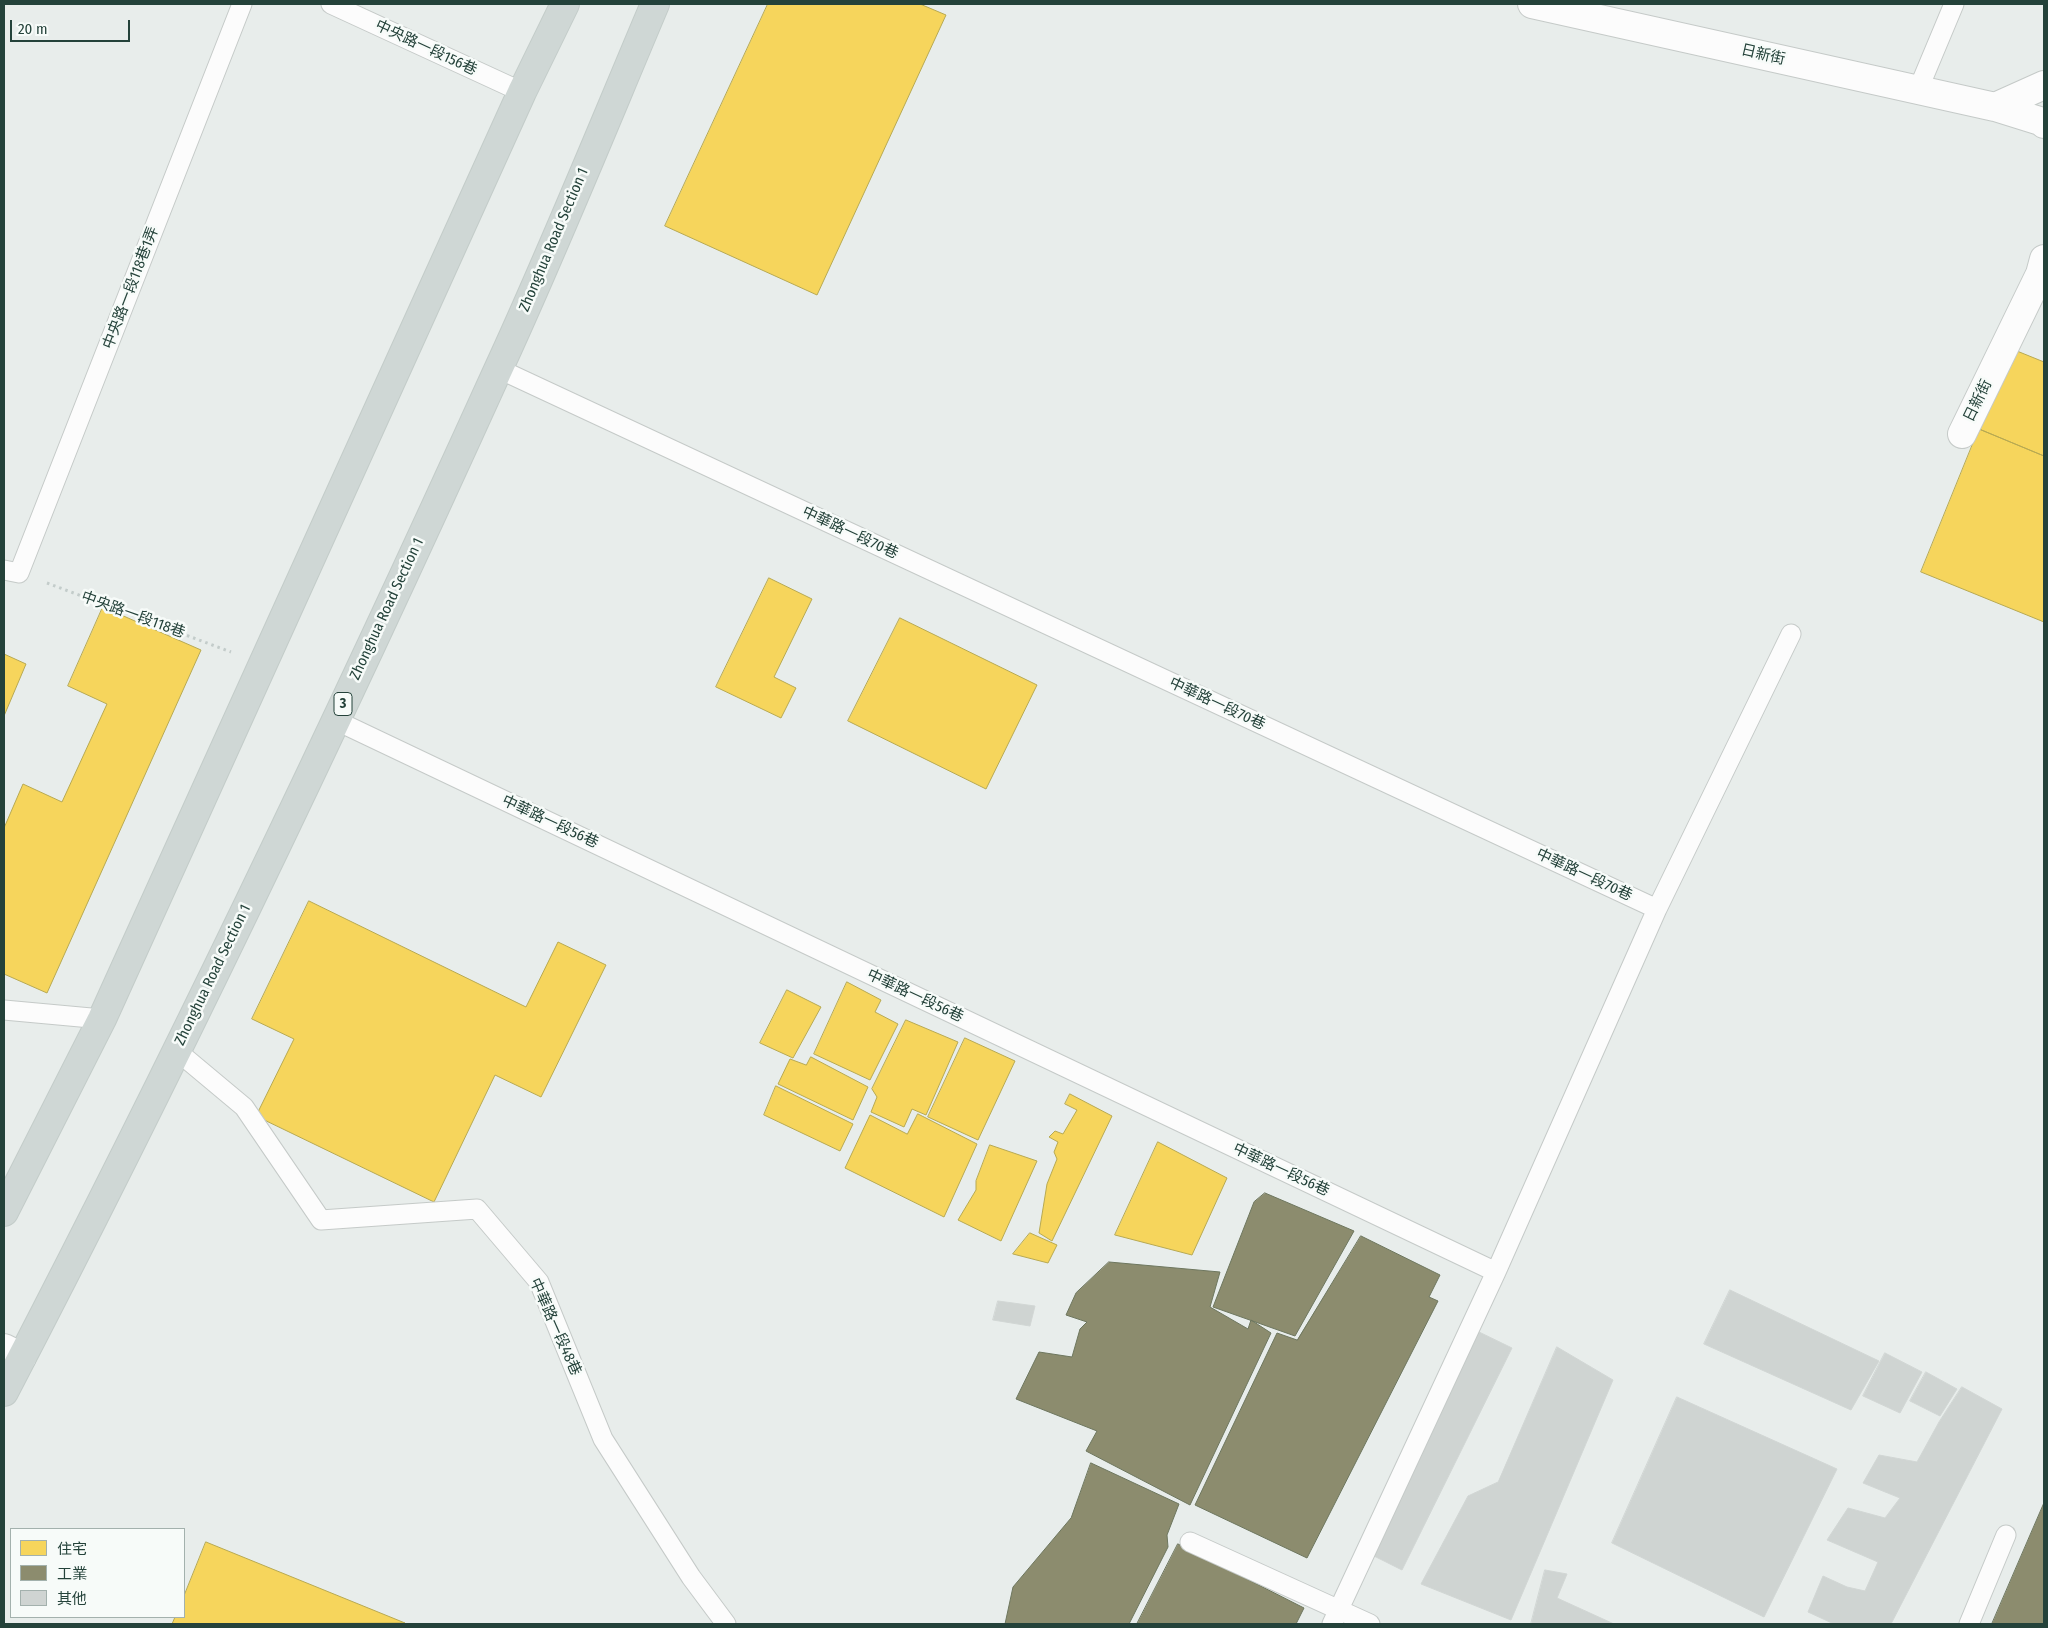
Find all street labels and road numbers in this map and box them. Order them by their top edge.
street label: 中央路一段156巷 [372,17,480,79]
street label: 日新街 [1739,41,1787,69]
street label: Zhonghua Road Section 1 [516,166,592,314]
street label: 中央路一段118巷1弄 [99,224,163,352]
street label: 日新街 [1960,377,1996,425]
street label: 中華路一段70巷 [799,503,901,563]
street label: Zhonghua Road Section 1 [346,535,428,683]
street label: 中央路一段118巷 [79,588,187,642]
street label: 中華路一段70巷 [1166,674,1268,734]
road number: 3 [334,692,352,716]
street label: 中華路一段56巷 [499,792,601,852]
street label: 中華路一段70巷 [1533,845,1635,905]
street label: Zhonghua Road Section 1 [171,902,255,1048]
street label: 中華路一段56巷 [864,966,966,1026]
street label: 中華路一段56巷 [1230,1140,1332,1200]
street label: 中華路一段48巷 [525,1275,585,1379]

